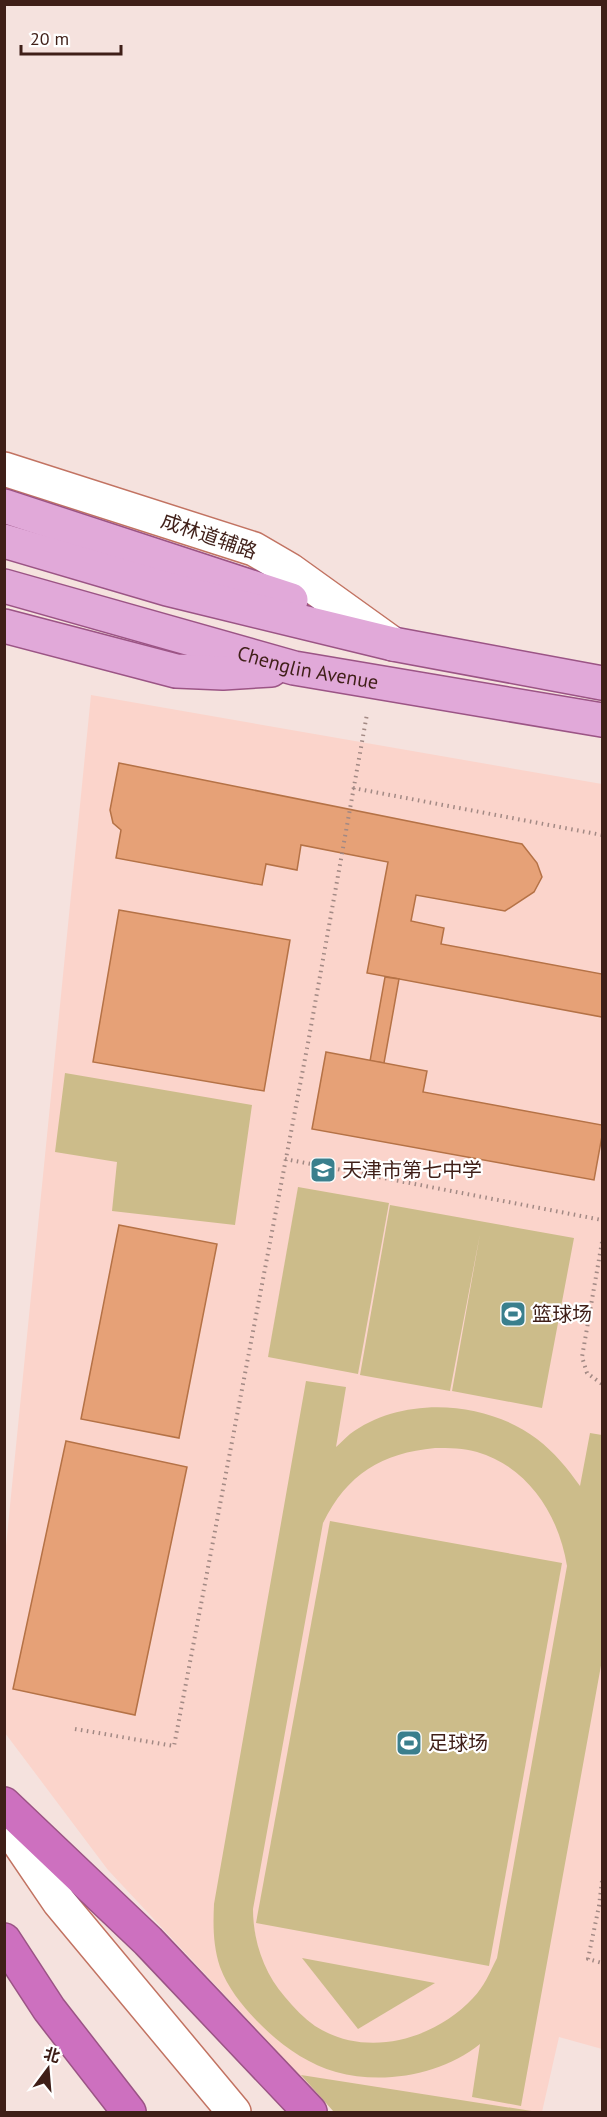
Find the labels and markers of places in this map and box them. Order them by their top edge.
school or university icon: 天津市第七中学 [308,1155,338,1185]
place label: 天津市第七中学 [342,1157,482,1183]
sports icon: 篮球场 [498,1299,528,1329]
place label: 篮球场 [532,1301,592,1327]
sports icon: 足球场 [394,1728,424,1758]
place label: 足球场 [428,1730,488,1756]

